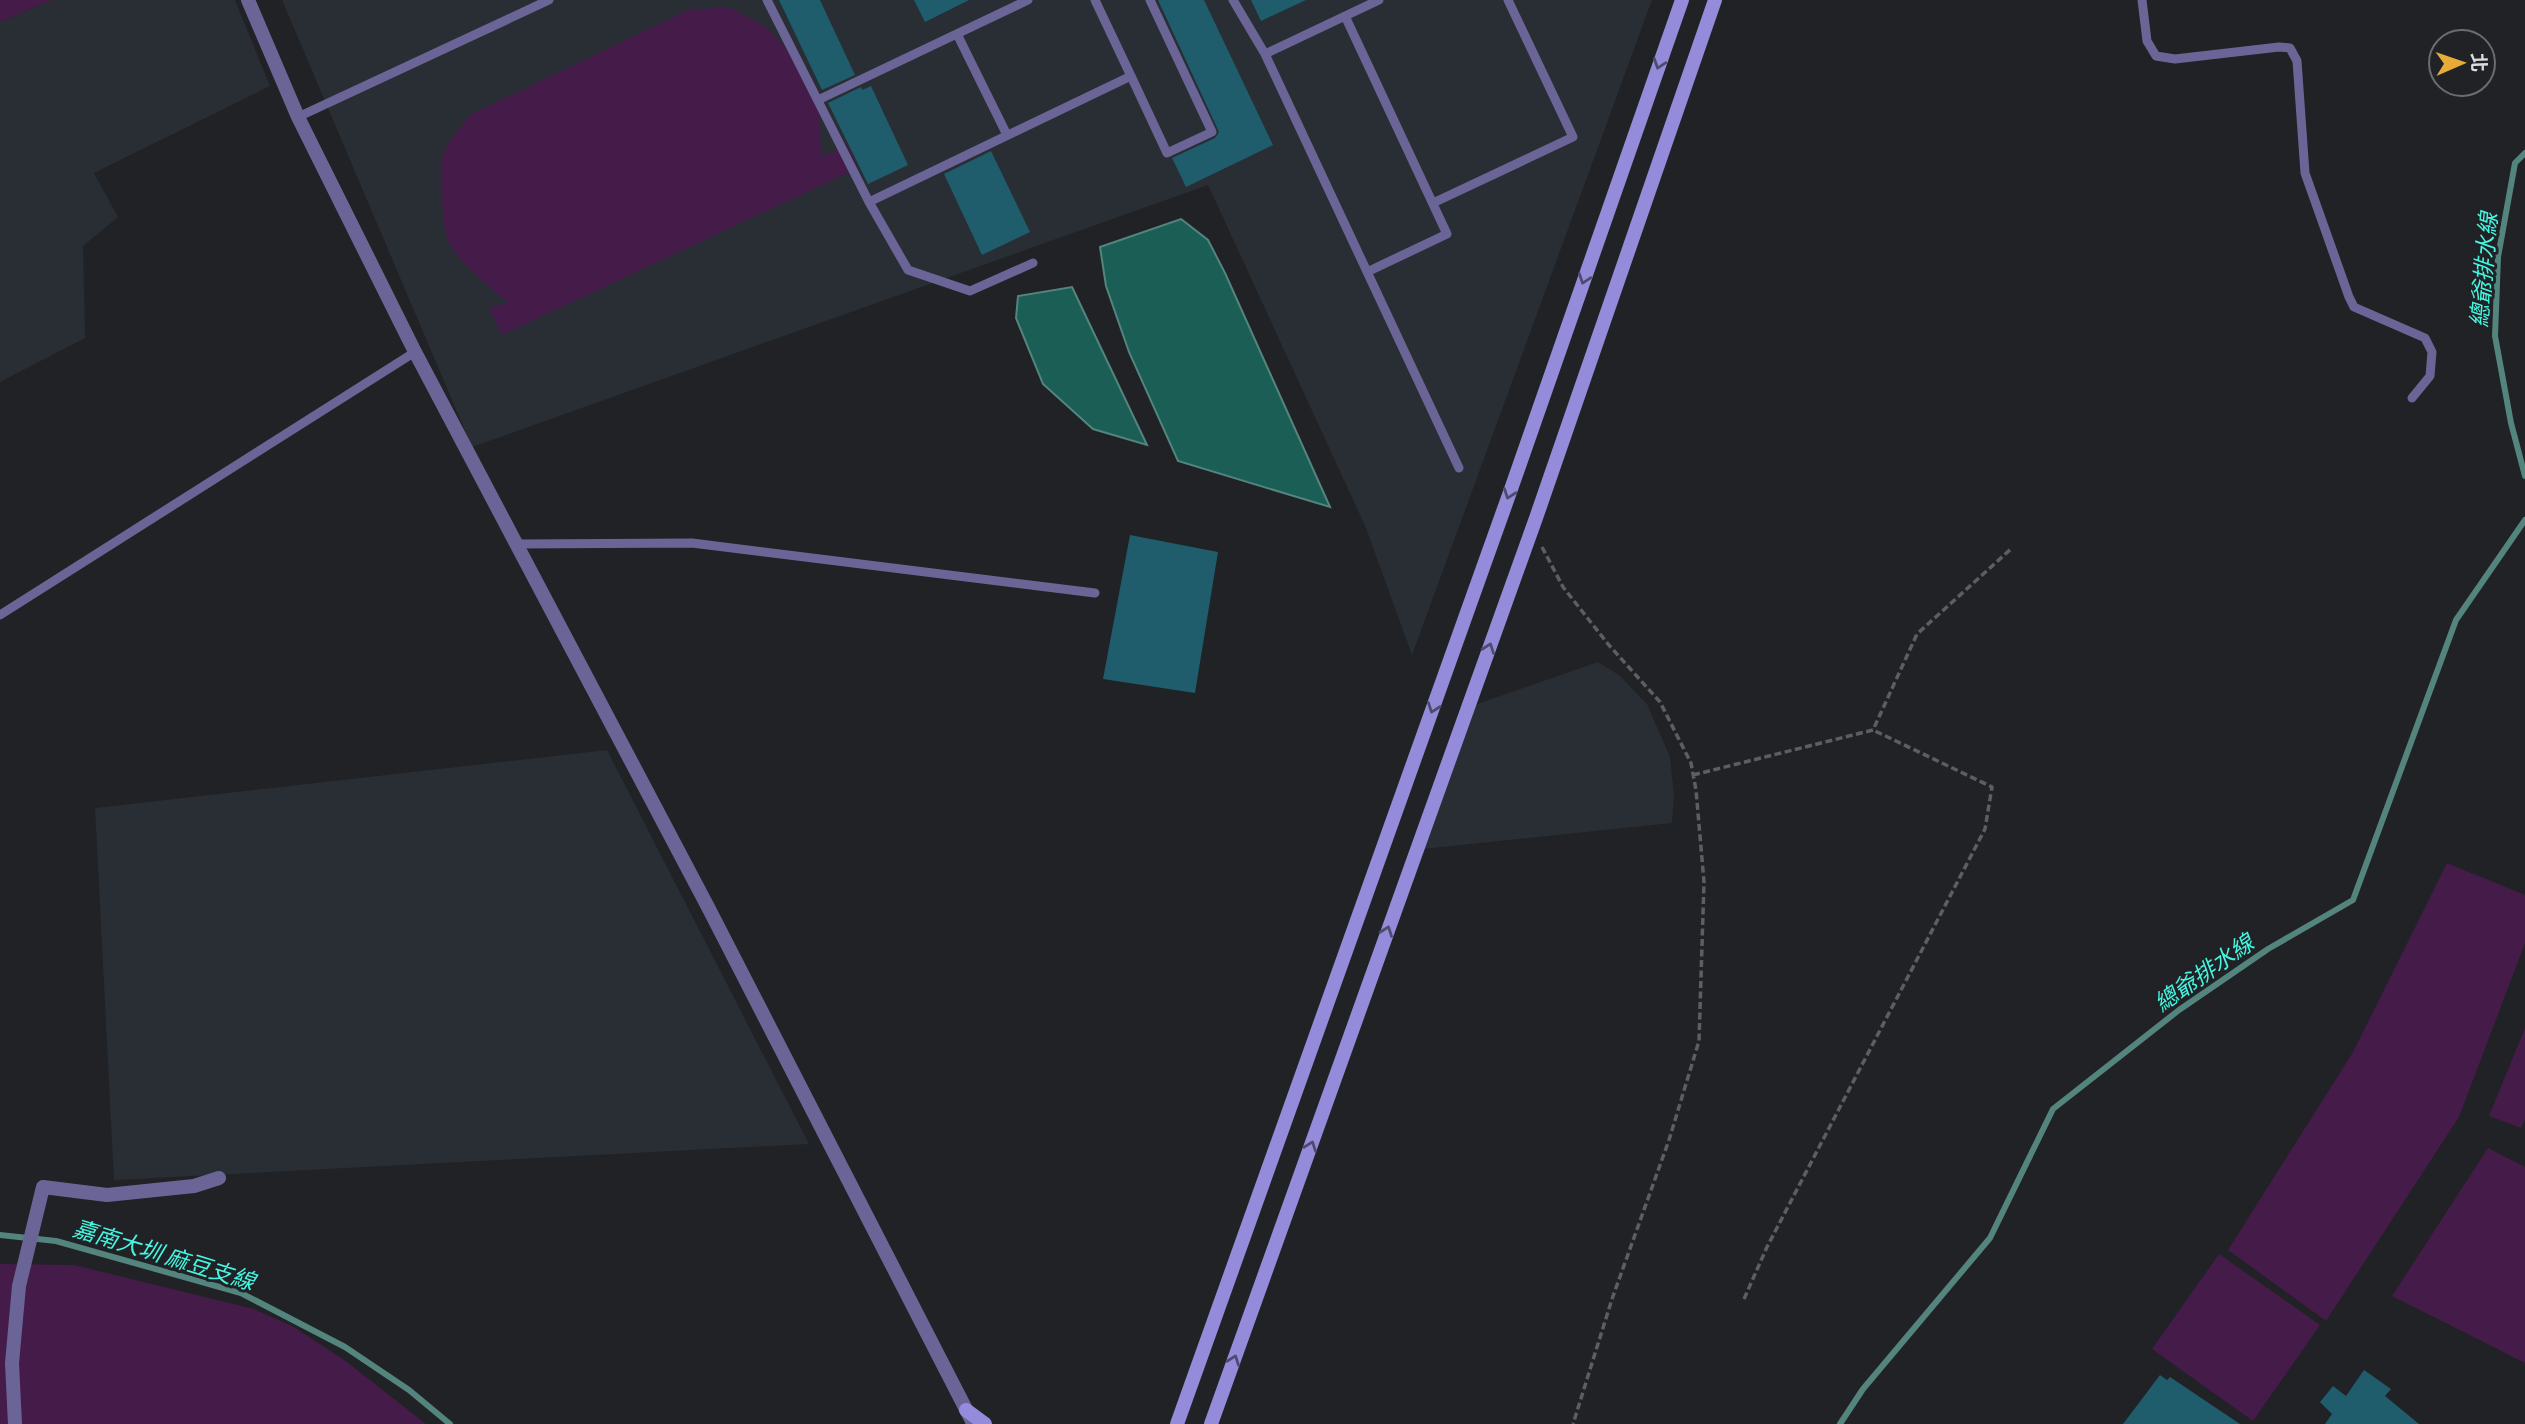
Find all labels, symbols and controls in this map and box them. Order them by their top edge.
north arrow [2427,28,2497,98]
text: 北 [2467,53,2490,72]
one-way arrow [1653,58,1667,70]
water label: 總爺排水線 [2465,209,2503,329]
one-way arrow [1578,273,1592,285]
one-way arrow [1504,487,1518,499]
one-way arrow [1481,643,1495,655]
one-way arrow [1427,702,1441,714]
one-way arrow [1379,926,1393,938]
water label: 總爺排水線 [2149,927,2262,1017]
one-way arrow [1302,1140,1316,1152]
water label: 嘉南大圳 麻豆支線 [70,1214,261,1297]
one-way arrow [1226,1354,1240,1366]

